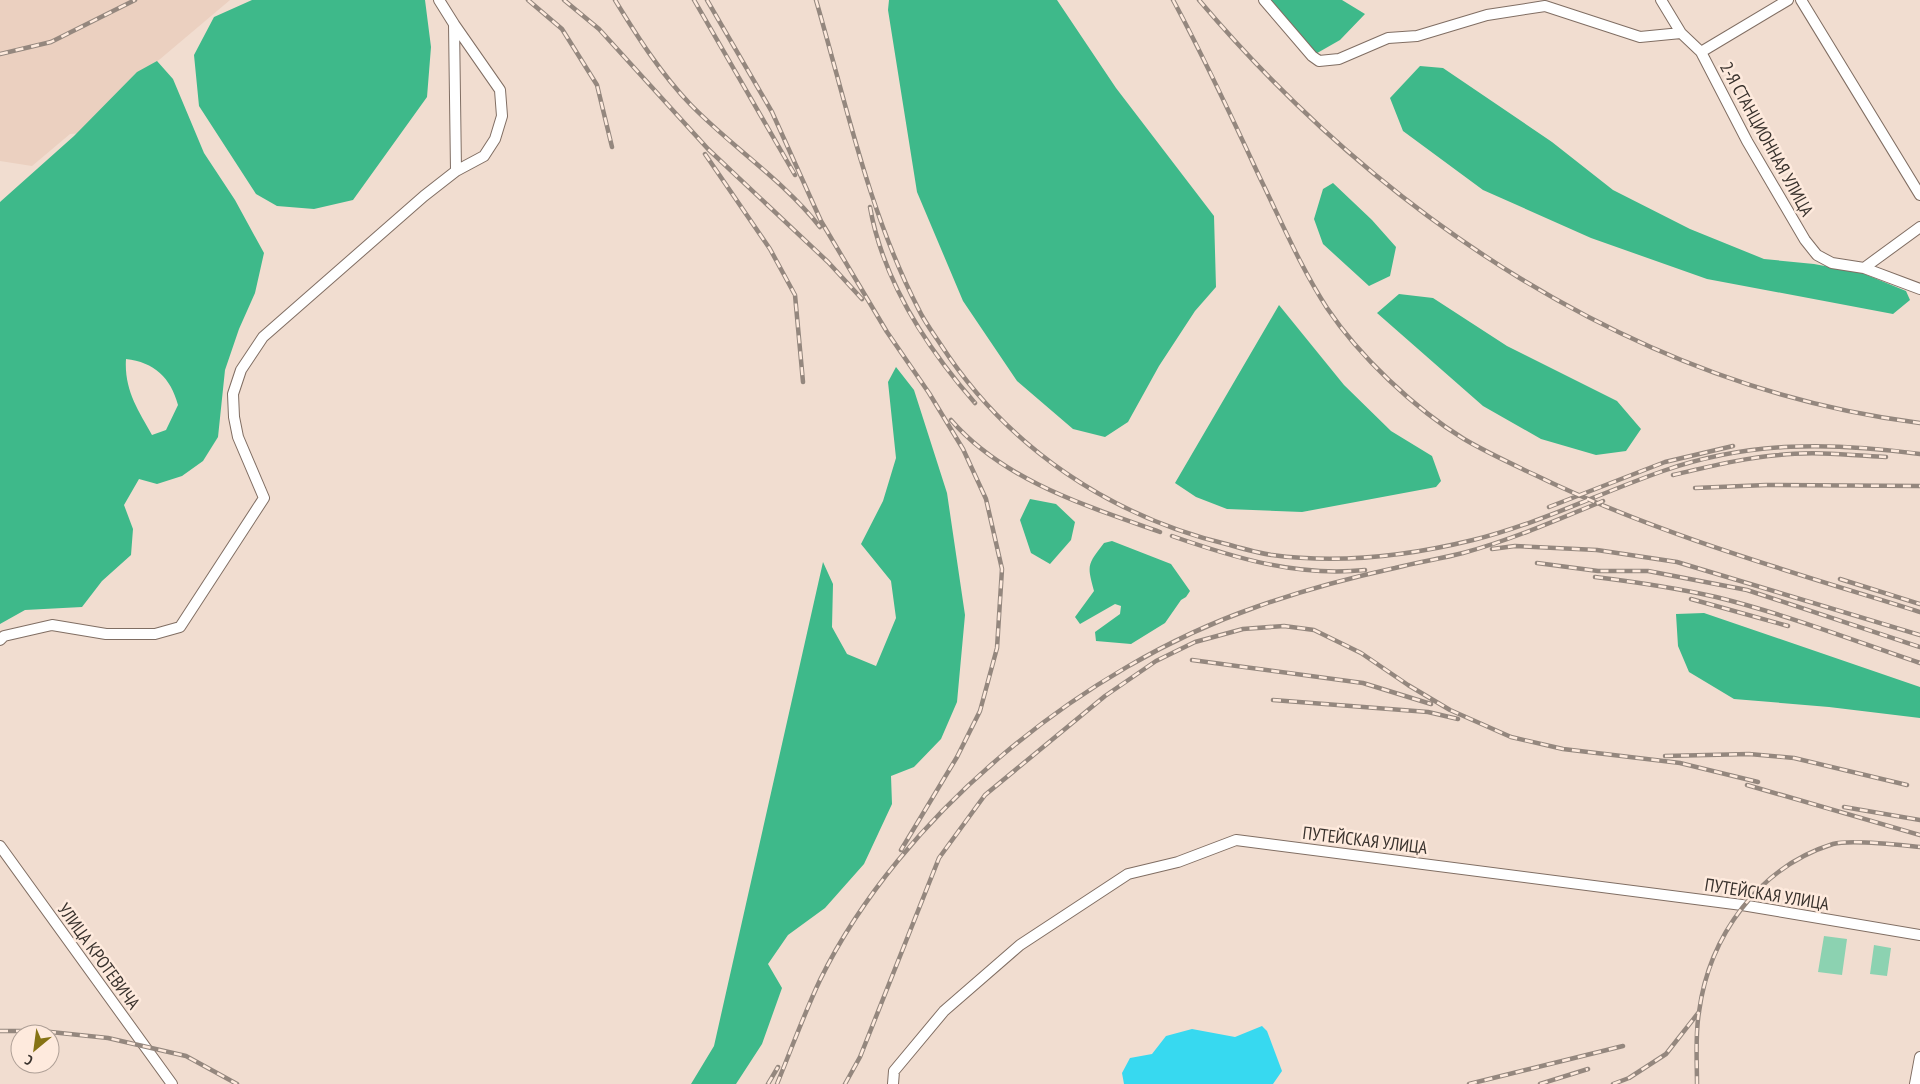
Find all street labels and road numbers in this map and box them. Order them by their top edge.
street label: 2-Я СТАНЦИОННАЯ УЛИЦА [1715,58,1819,221]
street label: ПУТЕЙСКАЯ УЛИЦА [1301,821,1429,859]
street label: ПУТЕЙСКАЯ УЛИЦА [1703,873,1831,915]
street label: УЛИЦА КРОТЕВИЧА [53,898,146,1014]

